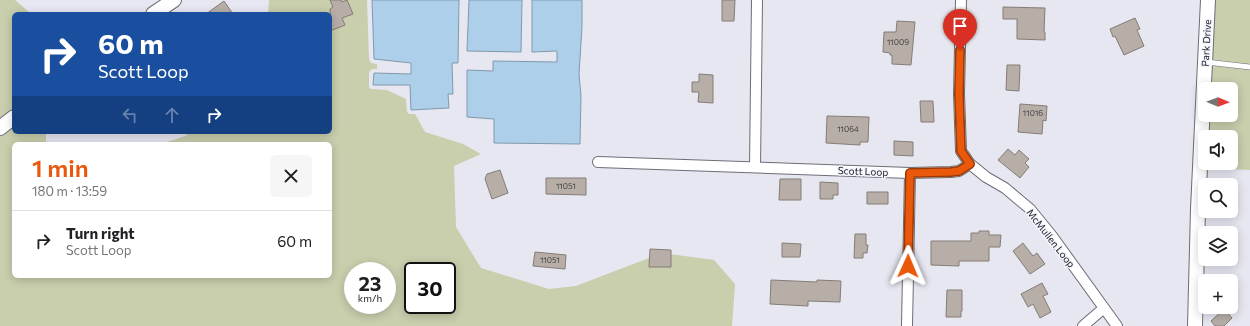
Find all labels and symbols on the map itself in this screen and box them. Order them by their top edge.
pin [943,9,977,50]
street label: Park Drive [1199,19,1213,67]
house number: 11009 [887,37,909,47]
north arrow [1198,82,1238,122]
house number: 11016 [1023,108,1043,118]
house number: 11064 [837,124,859,134]
street label: Scott Loop [838,164,888,178]
house number: 11051 [556,181,576,191]
street label: McMullen Loop [1024,206,1078,270]
position arrow [887,245,929,287]
house number: 11051 [540,255,560,265]
speed limit sign: 30 [404,262,456,314]

